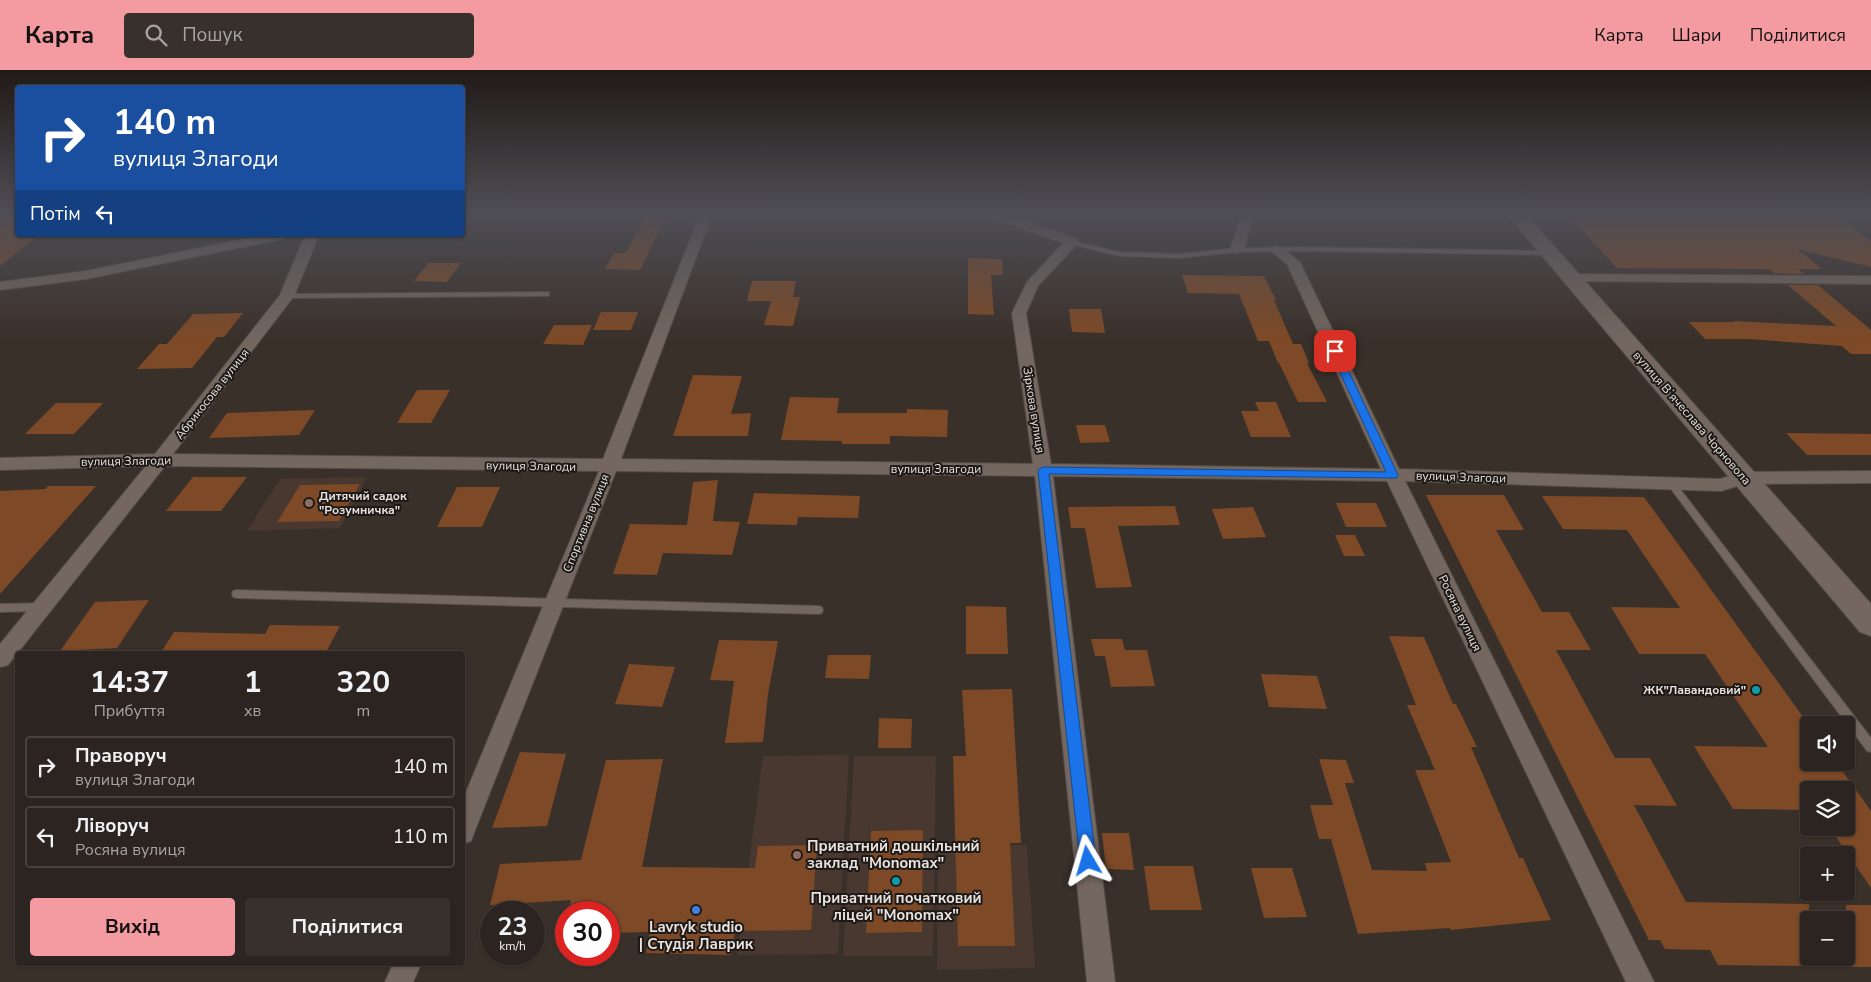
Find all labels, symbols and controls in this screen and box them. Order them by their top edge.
search box [124,13,474,58]
text: Карта [25,19,94,51]
icon: search [142,21,170,49]
text: Пошук [182,22,242,48]
text: Карта [1594,23,1644,47]
text: Шари [1672,23,1722,47]
text: Поділитися [1750,23,1846,47]
text: 140 m [113,99,216,146]
icon: right [30,105,95,170]
text: вулиця Злагоди [113,144,279,174]
icon: left [91,200,119,228]
text: Потім [30,201,81,227]
pin [1314,330,1356,372]
icon: arrive [1321,337,1349,365]
street label: Абрикосова вулиця [171,345,253,443]
street label: вулиця Вʼячеслава Чорновола [1629,348,1755,488]
street label: Зіркова вулиця [1019,366,1049,454]
street label: вулиця Злагоди [81,452,171,470]
street label: вулиця Злагоди [486,457,576,475]
street label: вулиця Злагоди [891,461,981,477]
street label: вулиця Злагоди [1416,467,1506,487]
street label: Спортивна вулиця [559,472,613,574]
place label: Дитячий садок "Розумничка" [319,488,407,518]
marker: Дитячий садок "Розумничка" [303,497,315,509]
street label: Росяна вулиця [1435,572,1485,654]
text: 14:37 [90,662,169,703]
text: 1 [244,662,262,703]
text: 320 [336,662,390,703]
place label: ЖК"Лавандовий" [1643,682,1746,698]
marker: ЖК"Лавандовий" [1750,684,1762,696]
text: Прибуття [94,700,165,722]
text: хв [244,700,261,722]
text: m [356,700,370,722]
map controls [1800,716,1855,966]
button: sound [1800,716,1855,771]
text: Праворуч [75,743,167,769]
icon: right [32,753,60,781]
text: 140 m [393,754,448,780]
text: вулиця Злагоди [75,769,195,791]
button: layers [1800,781,1855,836]
text: Ліворуч [75,813,149,839]
icon: left [32,823,60,851]
text: 110 m [393,824,448,850]
position arrow [1061,834,1113,886]
place label: Приватний дошкільний заклад "Monomax" [807,836,980,873]
text: Росяна вулиця [75,839,186,861]
button: + [1800,846,1855,901]
marker: Приватний дошкільний заклад "Monomax" [791,849,803,861]
marker: Приватний початковий ліцей "Monomax" [890,875,902,887]
place label: Приватний початковий ліцей "Monomax" [810,888,982,925]
button: Вихід [30,898,235,956]
button: Поділитися [245,898,450,956]
speed limit sign: 30 [555,901,620,966]
marker: Lavryk studio | Студія Лаврик [690,904,702,916]
text: 23 [497,910,528,944]
button: − [1800,911,1855,966]
place label: Lavryk studio | Студія Лаврик [639,917,754,954]
text: km/h [499,938,526,954]

